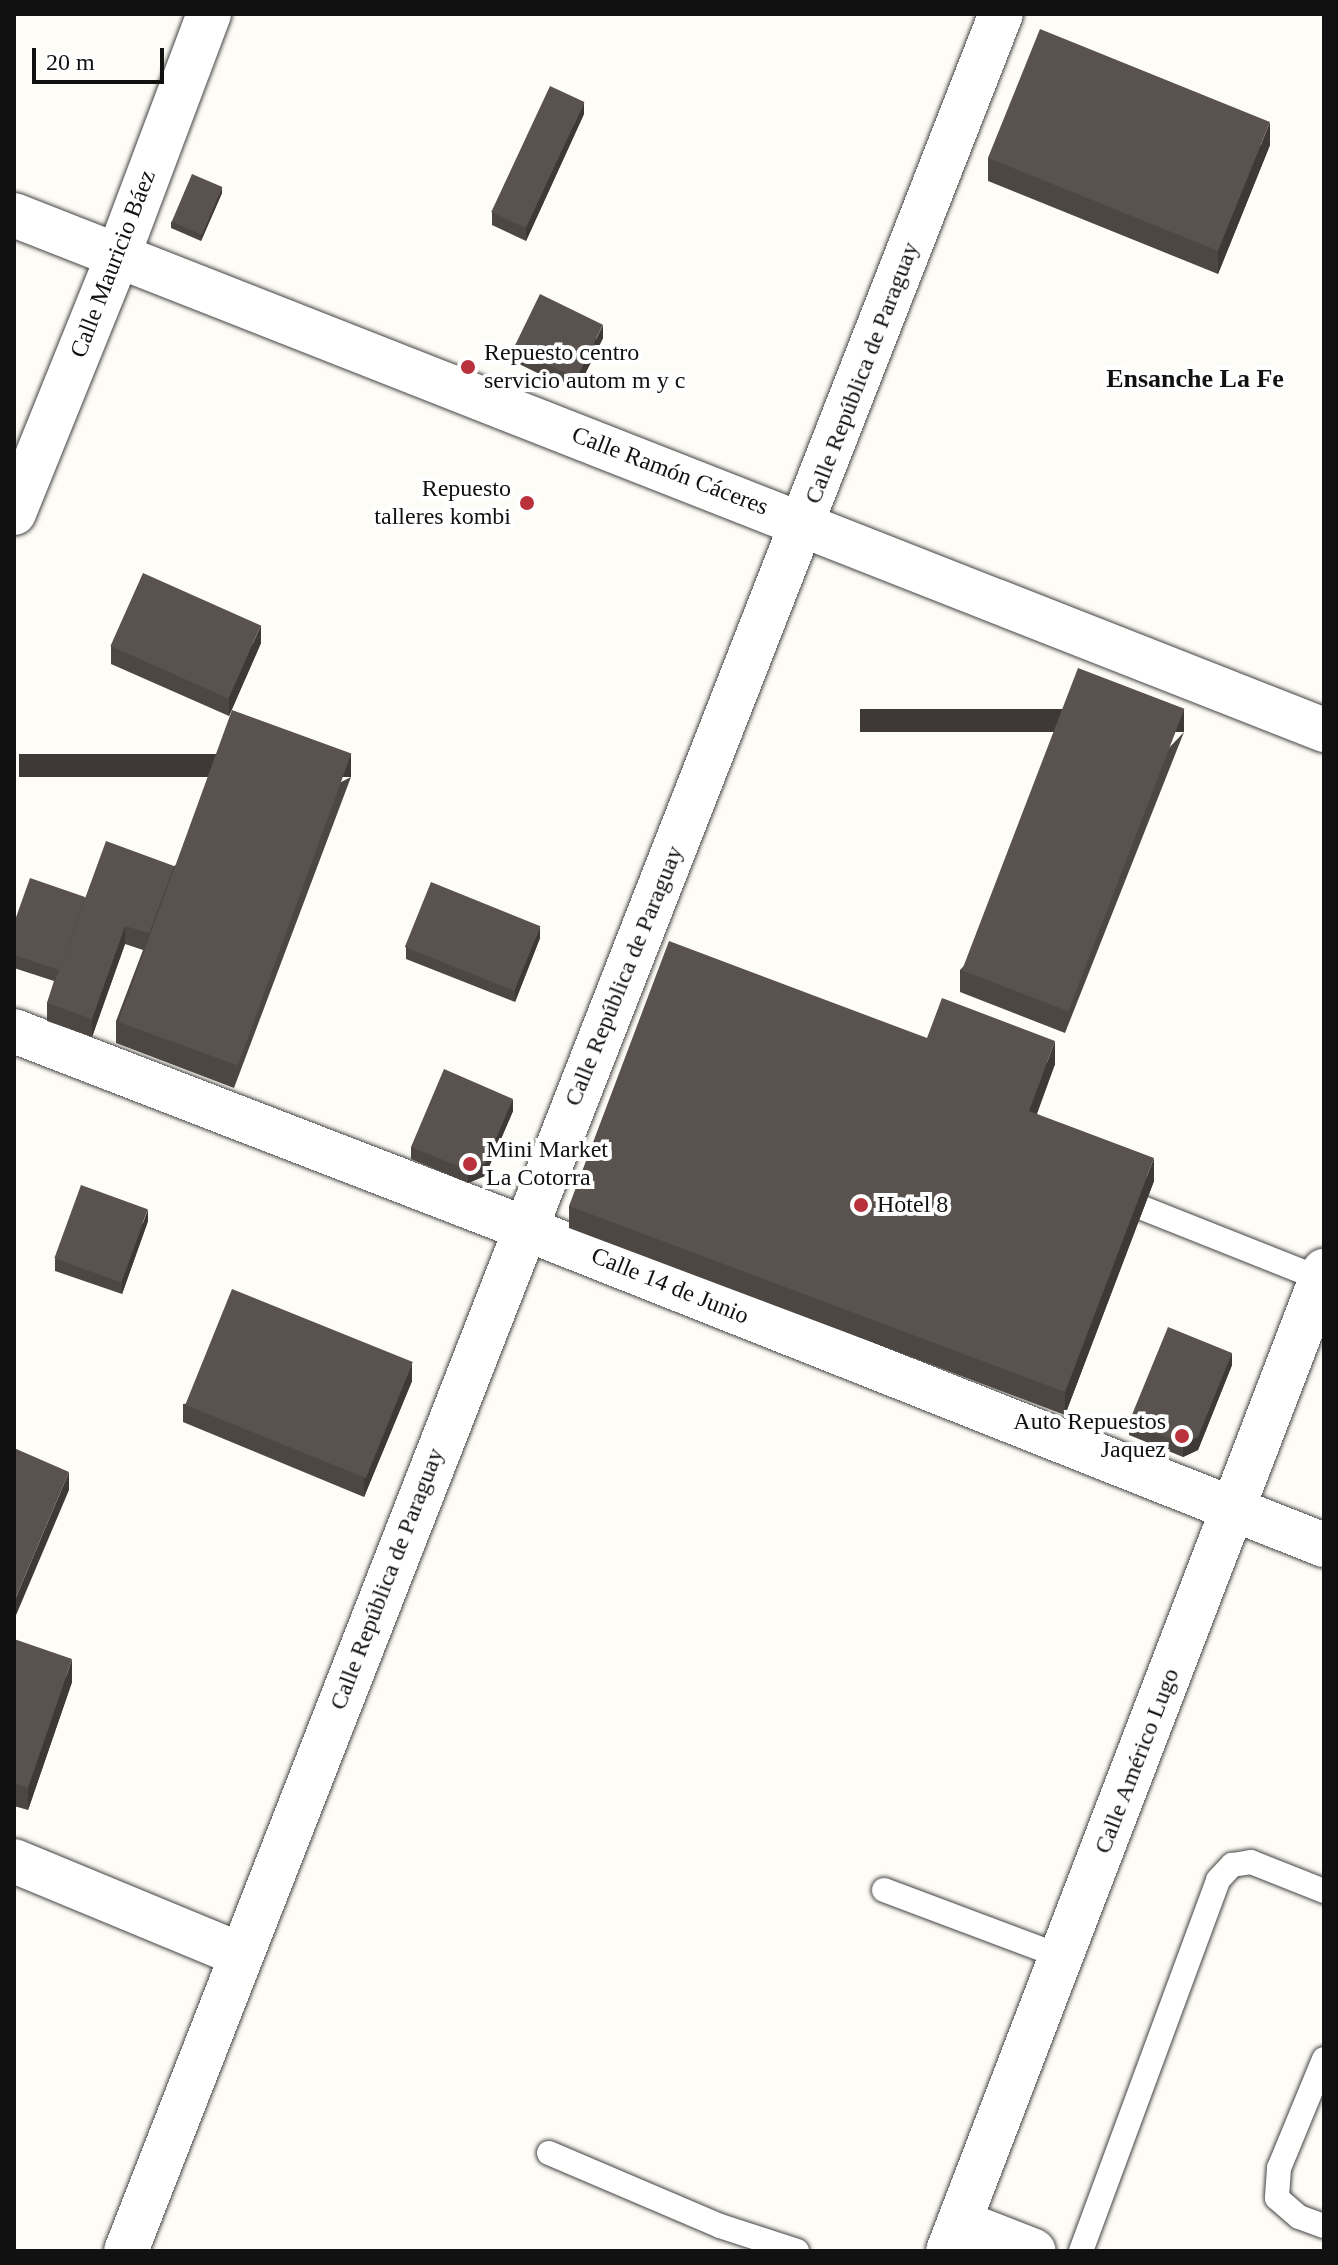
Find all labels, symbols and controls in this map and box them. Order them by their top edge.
scale bar [36,32,168,82]
text: 20 m [46,49,95,75]
street label: Calle Mauricio Báez [64,166,162,362]
street label: Calle República de Paraguay [799,238,925,508]
place label: Repuesto centro servicio autom m y c [484,339,685,395]
marker: Repuesto centro servicio autom m y c [459,358,477,376]
district label: Ensanche La Fe [1106,363,1284,395]
street label: Calle Ramón Cáceres [568,420,772,522]
place label: Repuesto talleres kombi [374,475,511,531]
marker: Repuesto talleres kombi [518,494,536,512]
street label: Calle República de Paraguay [559,842,689,1110]
place label: Mini Market La Cotorra [486,1136,608,1192]
marker: Mini Market La Cotorra [461,1155,479,1173]
place label: Hotel 8 [877,1191,948,1219]
marker: Hotel 8 [852,1196,870,1214]
street label: Calle 14 de Junio [587,1241,753,1331]
place label: Auto Repuestos Jaquez [1013,1408,1166,1464]
marker: Auto Repuestos Jaquez [1173,1427,1191,1445]
street label: Calle República de Paraguay [324,1444,450,1714]
street label: Calle Américo Lugo [1088,1664,1186,1858]

